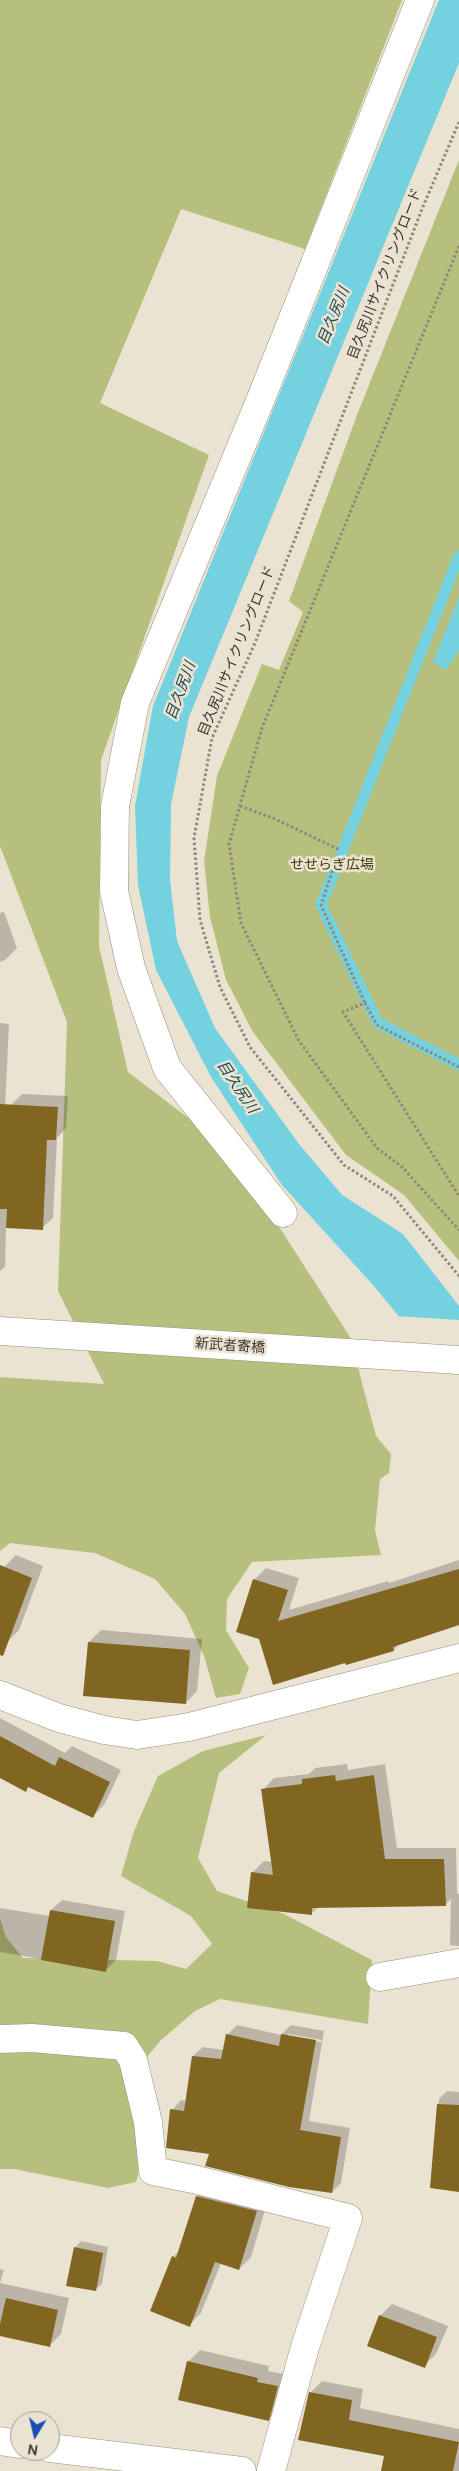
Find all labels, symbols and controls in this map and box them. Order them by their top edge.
street label: 目久尻川サイクリングロード [345,186,425,362]
water label: 目久尻川 [314,285,354,347]
street label: 目久尻川サイクリングロード [195,563,279,739]
water label: 目久尻川 [162,660,200,722]
park label: せせらぎ広場 [290,857,374,873]
water label: 目久尻川 [213,1057,261,1117]
street label: 新武者寄橋 [194,1335,266,1357]
north arrow [10,2411,60,2461]
text: N [26,2440,39,2460]

